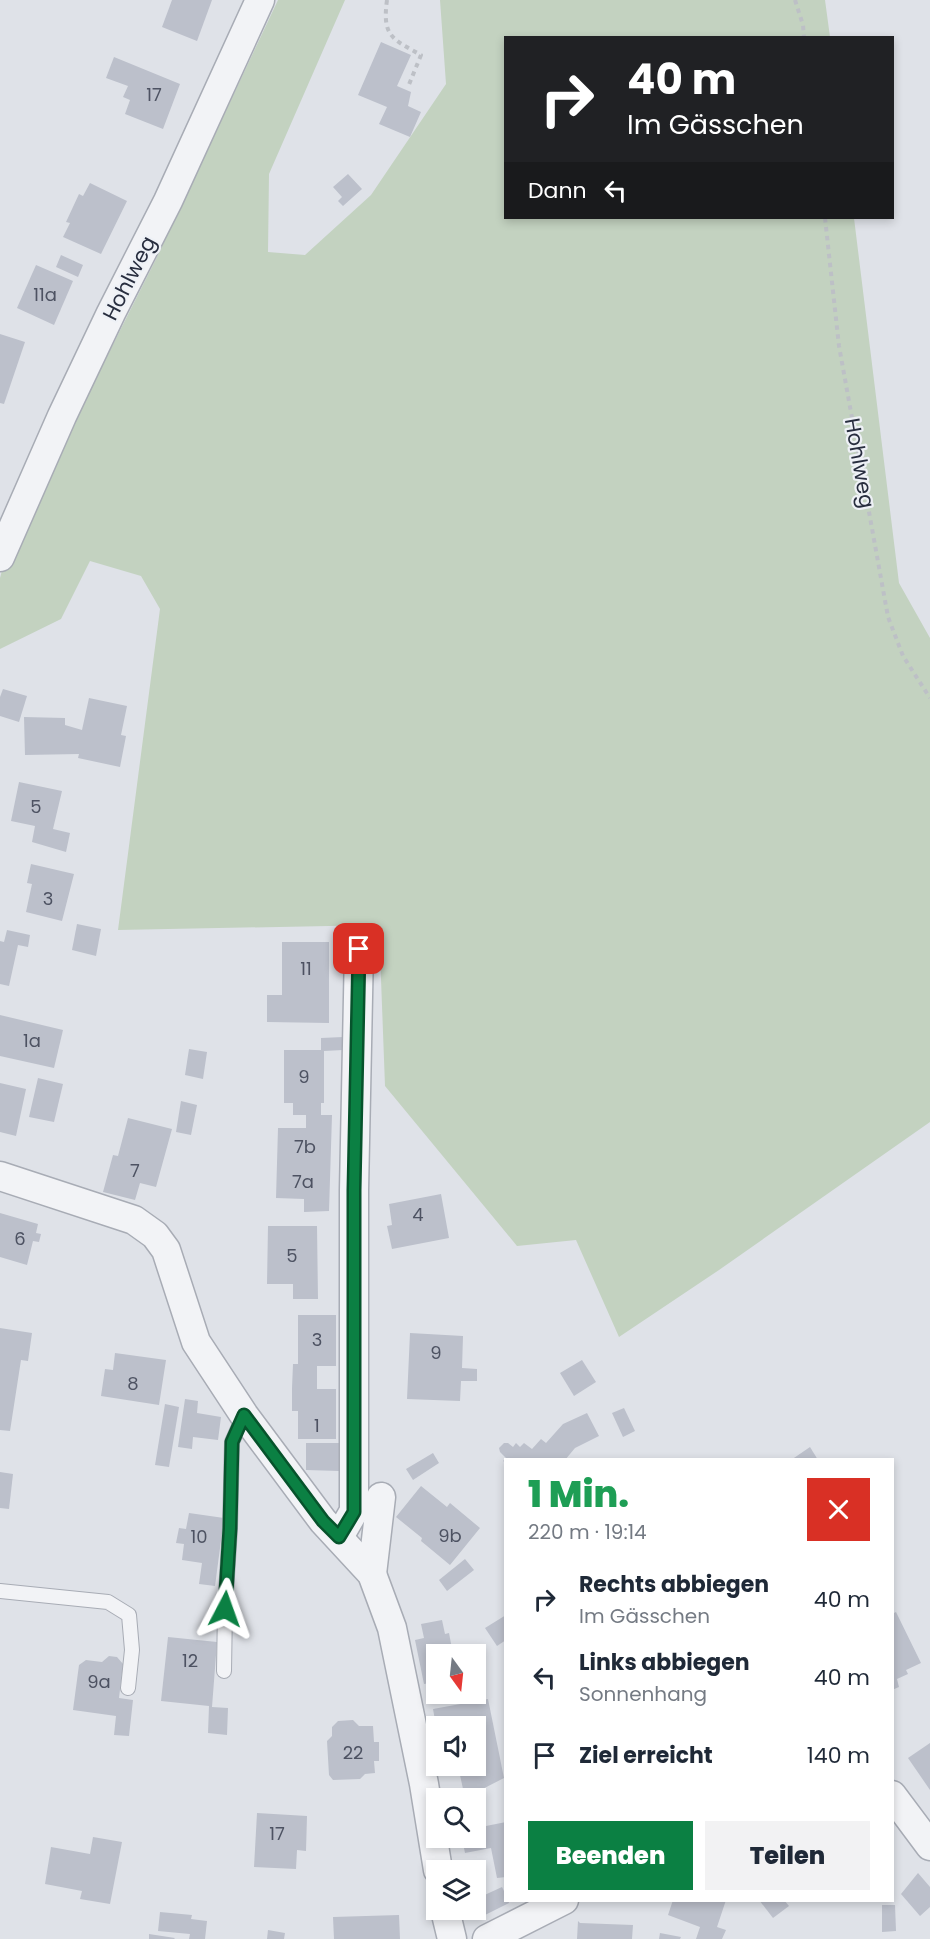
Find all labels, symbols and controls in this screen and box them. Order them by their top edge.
text: 40 m [627,50,736,109]
icon: right [528,60,606,138]
house number: 17 [146,82,162,107]
text: Im Gässchen [627,106,804,143]
icon: left [599,174,632,207]
text: Dann [528,175,587,206]
street label: Hohlweg [95,231,163,325]
house number: 11a [33,282,57,307]
street label: Hohlweg [838,416,882,510]
house number: 5 [30,794,42,819]
house number: 3 [43,886,53,911]
pin [333,923,384,974]
icon: arrive [342,932,375,965]
house number: 11 [300,956,312,981]
house number: 1a [23,1028,41,1053]
house number: 9 [298,1064,310,1089]
house number: 7b [294,1134,316,1159]
house number: 7 [130,1158,140,1183]
house number: 7a [292,1169,314,1194]
house number: 4 [412,1202,424,1227]
house number: 6 [14,1226,26,1251]
house number: 5 [286,1243,298,1268]
house number: 3 [312,1327,322,1352]
house number: 9 [430,1340,442,1365]
house number: 8 [127,1371,139,1396]
house number: 1 [314,1413,320,1438]
text: 1 Min. [528,1469,629,1520]
button: close [807,1478,870,1541]
text: 220 m · 19:14 [528,1518,647,1546]
house number: 9b [438,1523,462,1548]
house number: 10 [190,1524,208,1549]
text: Rechts abbiegen [579,1569,769,1600]
position arrow [193,1577,257,1641]
icon: right [528,1583,561,1616]
text: 40 m [814,1584,870,1615]
text: Im Gässchen [579,1602,710,1630]
north arrow [426,1644,486,1704]
map controls [426,1644,486,1920]
text: Links abbiegen [579,1647,750,1678]
house number: 12 [182,1648,198,1673]
icon: left [528,1661,561,1694]
text: 40 m [814,1662,870,1693]
house number: 9a [87,1669,111,1694]
text: Sonnenhang [579,1680,707,1708]
button: sound [426,1716,486,1776]
icon: arrive [528,1739,561,1772]
house number: 22 [343,1740,363,1765]
text: Ziel erreicht [579,1740,713,1771]
text: 140 m [807,1740,870,1771]
button: search [426,1788,486,1848]
house number: 17 [269,1821,285,1846]
button: Beenden [528,1821,693,1890]
button: Teilen [705,1821,870,1890]
button: layers [426,1860,486,1920]

